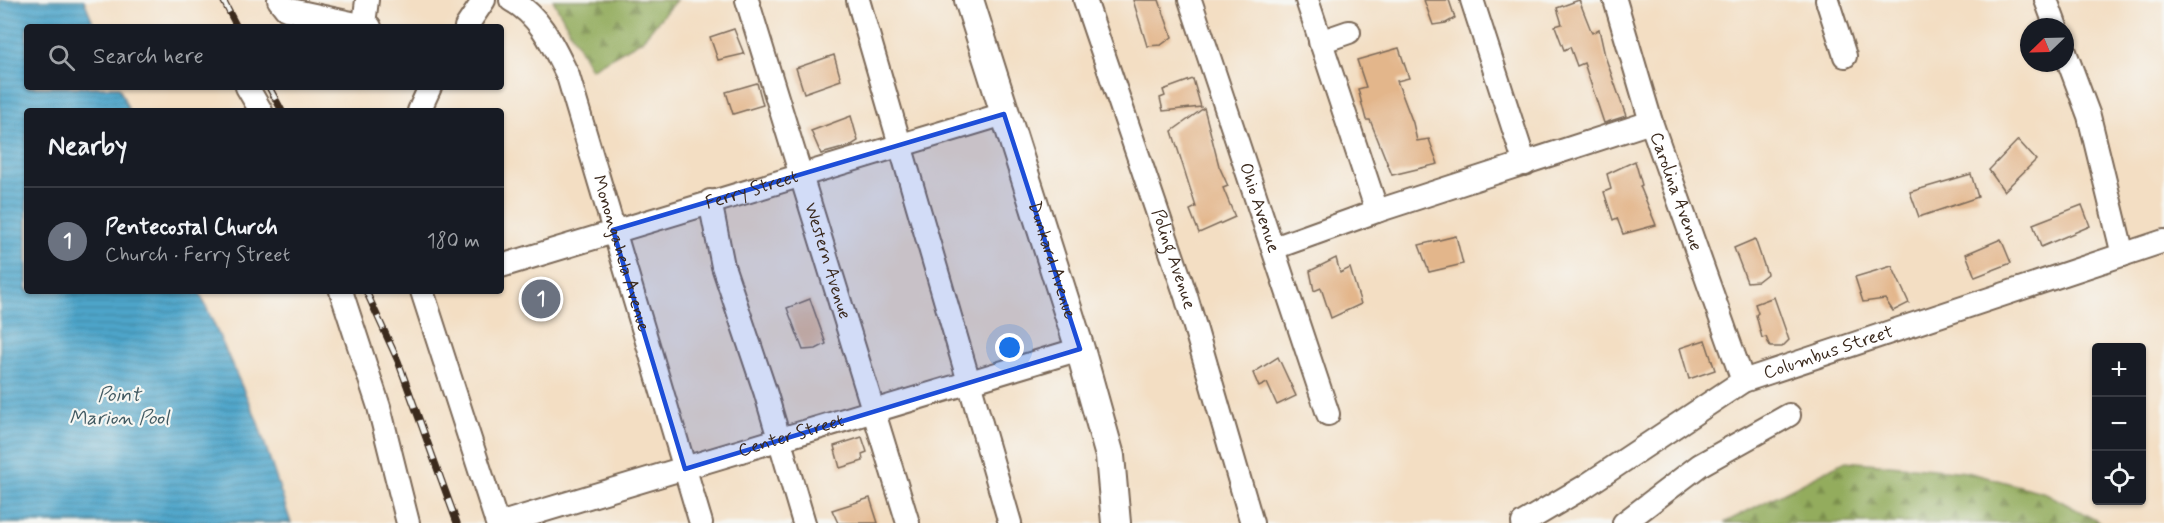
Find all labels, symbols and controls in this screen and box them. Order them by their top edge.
north arrow [2020,18,2074,72]
search box [24,24,504,90]
icon: search [45,41,78,74]
text: Search here [93,43,204,71]
street label: Carolina Avenue [1644,129,1708,254]
text: Nearby [48,130,127,164]
street label: Ohio Avenue [1233,160,1285,256]
street label: Ferry Street [702,165,801,216]
street label: Monongahela Avenue [586,172,655,335]
street label: Dunkard Avenue [1022,198,1082,322]
street label: Western Avenue [798,200,857,322]
street label: Poling Avenue [1145,206,1201,312]
text: Pentecostal Church [105,214,278,242]
text: 1 [63,228,72,255]
text: 180 m [427,228,480,255]
text: Church · Ferry Street [105,242,290,269]
pin: 1 [522,276,560,322]
street label: Columbus Street [1760,320,1896,385]
your location [995,333,1024,362]
map controls [2092,343,2146,505]
button: + [2092,343,2146,397]
water label: Point Marion Pool [69,382,171,432]
button: − [2092,397,2146,451]
street label: Center Street [735,409,847,463]
button: locate [2092,451,2146,505]

